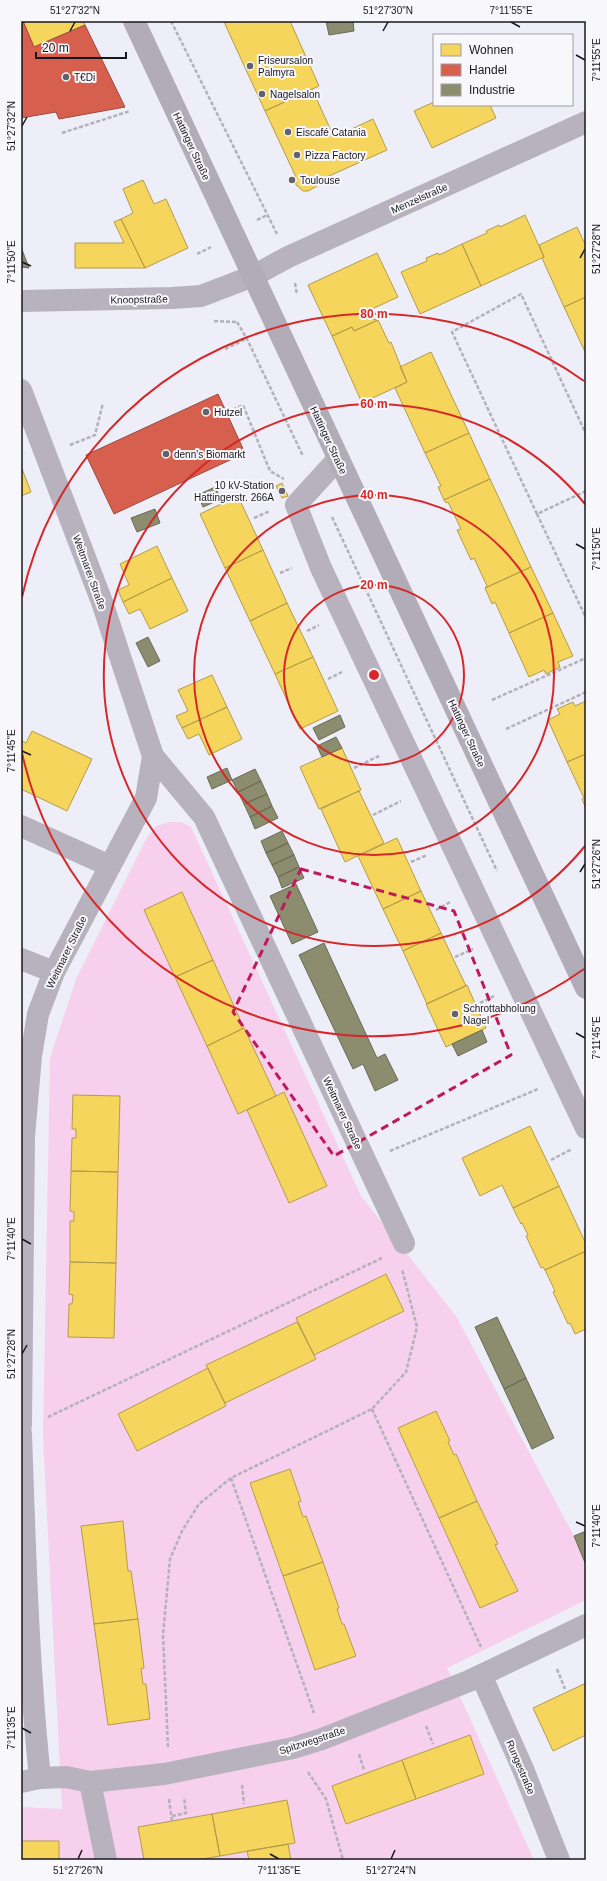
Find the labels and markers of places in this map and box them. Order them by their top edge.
place label: Friseursalon Palmyra [258,55,313,78]
marker: Friseursalon Palmyra [245,61,255,71]
marker: T€Di [61,72,71,82]
place label: T€Di [74,72,95,83]
marker: Nagelsalon [257,89,267,99]
place label: Nagelsalon [270,89,320,100]
marker: Eiscafé Catania [283,127,293,137]
place label: Eiscafé Catania [296,127,366,138]
marker: Pizza Factory [292,150,302,160]
place label: Pizza Factory [305,150,366,161]
marker: Toulouse [287,175,297,185]
place label: Toulouse [300,175,340,186]
marker: Hutzel [201,407,211,417]
place label: Hutzel [214,407,242,418]
marker: denn's Biomarkt [161,449,171,459]
place label: denn's Biomarkt [174,449,246,460]
place label: 10 kV-Station Hattingerstr. 266A [194,480,274,503]
marker: 10 kV-Station Hattingerstr. 266A [277,486,287,496]
centre of rings [367,668,381,682]
place label: Schrottabholung Nagel [463,1003,536,1026]
marker: Schrottabholung Nagel [450,1009,460,1019]

